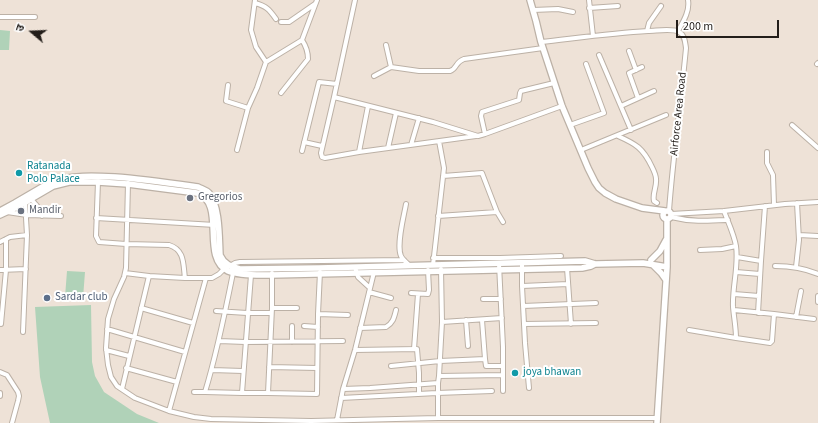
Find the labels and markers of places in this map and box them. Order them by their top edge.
place label: Ratanada Polo Palace [27,160,80,186]
marker: Ratanada Polo Palace [14,168,24,178]
place label: Gregorios [198,191,242,205]
marker: Gregorios [185,193,195,203]
place label: Mandir [29,204,61,218]
marker: Mandir [16,206,26,216]
place label: Sardar club [55,291,108,305]
marker: Sardar club [42,293,52,303]
place label: joya bhawan [523,366,581,380]
marker: joya bhawan [510,368,520,378]

